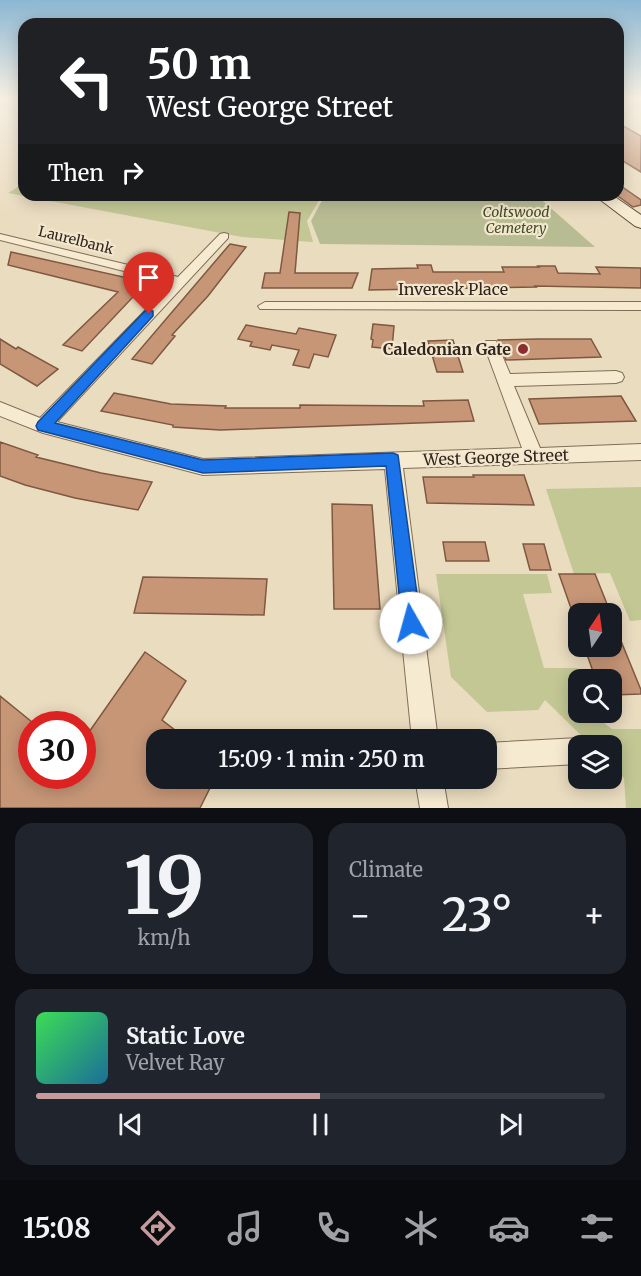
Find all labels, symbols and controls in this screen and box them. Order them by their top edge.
text: 50 m [147,38,251,90]
icon: left [48,42,126,120]
text: West George Street [147,90,393,124]
icon: right [116,156,149,189]
text: Then [48,159,104,187]
park label: Coltswood Cemetery [482,203,550,237]
street label: Laurelbank [37,222,116,258]
pin [123,252,174,314]
icon: arrive [132,261,165,294]
street label: Inveresk Place [398,279,508,299]
place label: Caledonian Gate [383,339,511,359]
marker: Caledonian Gate [516,342,530,356]
street label: West George Street [422,444,570,470]
position arrow [379,591,443,655]
north arrow [568,603,622,657]
map controls [568,603,622,789]
button: search [568,669,622,723]
speed limit sign: 30 [18,711,96,789]
button: layers [568,735,622,789]
text: 15:09 · 1 min · 250 m [218,745,425,773]
text: 19 [124,837,204,935]
text: Climate [349,857,423,882]
text: 23° [442,887,512,943]
text: − [349,895,371,936]
text: + [583,895,605,936]
text: km/h [138,925,190,950]
text: Static Love [126,1022,245,1050]
text: Velvet Ray [126,1050,225,1075]
icon: previous [114,1108,147,1141]
icon: pause [304,1108,337,1141]
icon: next [494,1108,527,1141]
icon: directions [137,1207,179,1249]
icon: music [224,1207,266,1249]
icon: phone [312,1207,354,1249]
icon: climate [400,1207,442,1249]
icon: car [488,1207,530,1249]
icon: filters [576,1207,618,1249]
text: 15:08 [23,1211,91,1245]

